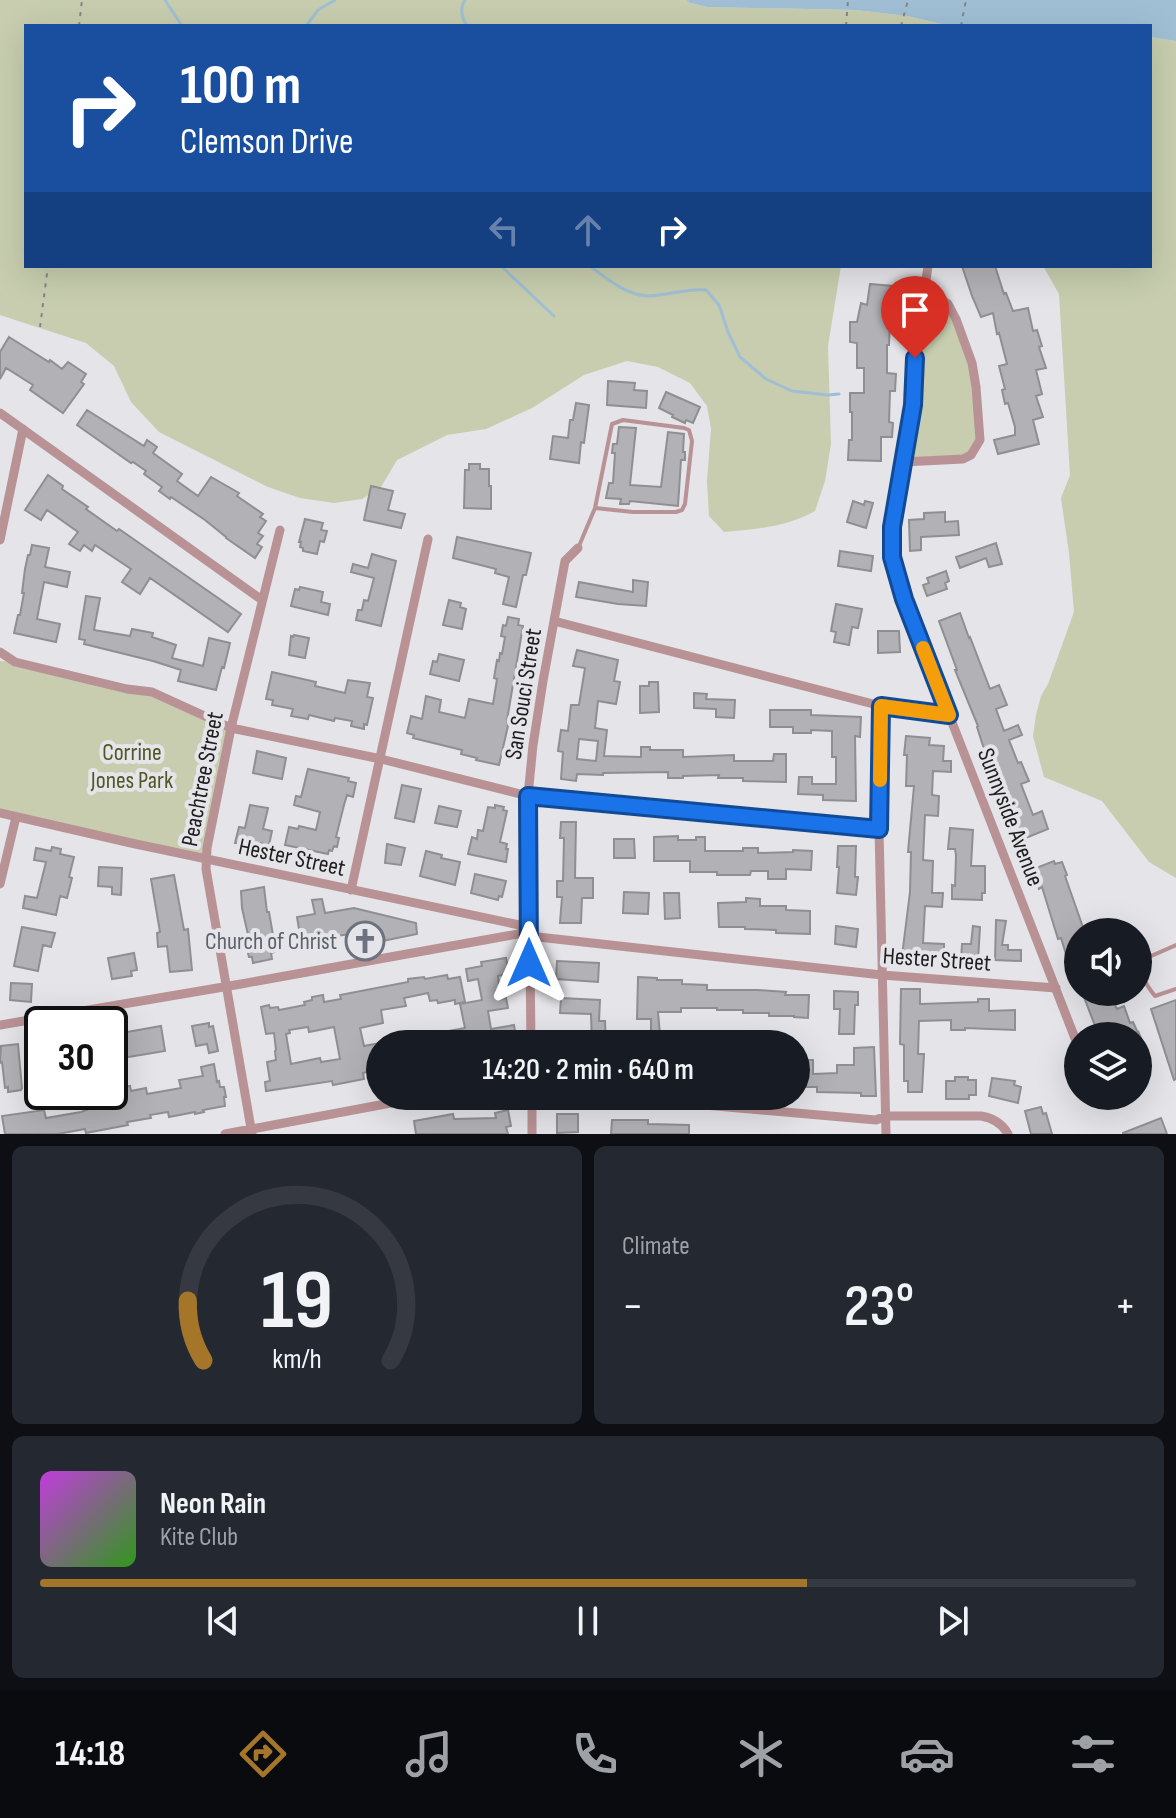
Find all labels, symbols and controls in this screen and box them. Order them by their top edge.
text: 100 m [180,53,301,120]
icon: right [48,56,152,160]
text: Clemson Drive [180,121,354,164]
icon: left [482,208,526,252]
icon: ahead [566,208,610,252]
icon: right [650,208,694,252]
pin [881,276,949,358]
icon: arrive [893,288,937,332]
street label: San Souci Street [499,626,548,762]
street label: Peachtree Street [175,709,230,849]
park label: Corrine Jones Park [90,738,173,795]
street label: Sunnyside Avenue [971,744,1050,890]
street label: Hester Street [236,832,348,883]
map controls [1064,918,1152,1110]
button: sound [1064,918,1152,1006]
church icon: Church of Christ [344,920,386,962]
position arrow [487,921,571,1005]
place label: Church of Christ [205,927,337,956]
street label: Hester Street [882,941,992,978]
speed limit sign: 30 [24,1006,128,1110]
button: layers [1064,1022,1152,1110]
text: 14:20 · 2 min · 640 m [482,1052,694,1088]
text: Climate [622,1231,690,1262]
text: 19 [261,1252,333,1352]
text: 23° [844,1271,914,1343]
text: − [622,1280,644,1333]
text: + [1114,1280,1136,1333]
text: km/h [272,1342,322,1377]
text: Neon Rain [160,1486,266,1522]
text: Kite Club [160,1522,238,1553]
icon: previous [201,1599,245,1643]
icon: pause [566,1599,610,1643]
icon: next [931,1599,975,1643]
icon: directions [235,1726,291,1782]
icon: music [401,1726,457,1782]
icon: phone [567,1726,623,1782]
icon: climate [733,1726,789,1782]
icon: car [899,1726,955,1782]
icon: filters [1065,1726,1121,1782]
text: 14:18 [55,1733,125,1776]

